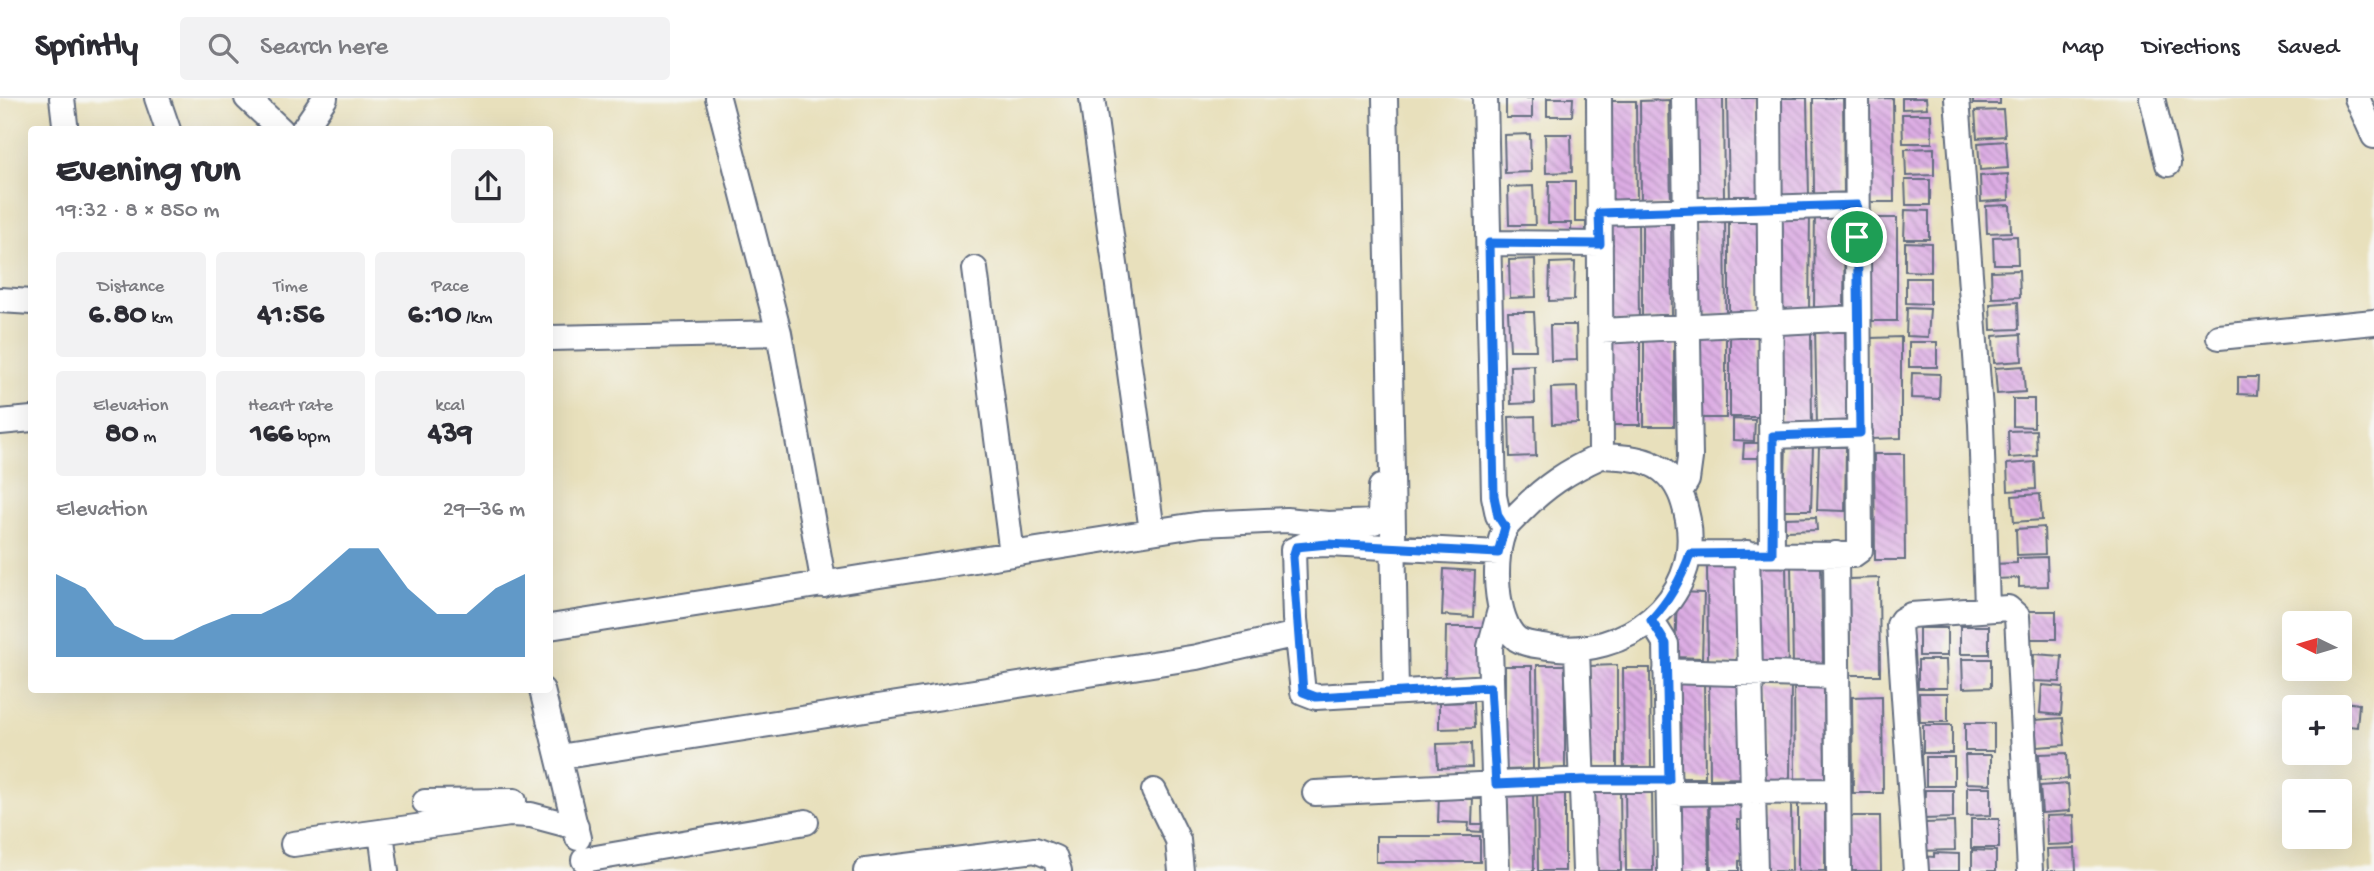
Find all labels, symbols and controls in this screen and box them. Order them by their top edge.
search box [180,17,670,80]
text: Sprintly [35,29,138,67]
icon: search [204,29,242,67]
text: Search here [260,33,388,64]
text: Map [2062,34,2104,63]
text: Directions [2142,34,2240,63]
text: Saved [2278,34,2339,63]
button: share [451,149,525,223]
text: Evening run [56,150,240,194]
text: 19:32 · 8 × 850 m [56,198,220,225]
pin [1827,207,1887,267]
icon: arrive [1838,218,1876,256]
text: Distance [97,276,164,299]
text: Time [273,276,308,299]
text: Pace [432,276,469,299]
text: 6.80 [89,299,147,334]
text: 41:56 [257,299,324,334]
text: 6:10 [408,299,462,334]
text: km [147,307,173,330]
text: /km [462,307,493,330]
text: Elevation [93,395,169,418]
text: Heart rate [248,395,333,418]
text: kcal [435,395,465,418]
text: 80 [105,418,139,453]
text: 166 [251,418,293,453]
text: 439 [428,418,473,453]
text: m [139,426,157,449]
text: bpm [293,426,330,449]
text: Elevation [56,497,147,524]
text: 29–36 m [443,497,525,524]
north arrow [2282,611,2352,681]
map controls [2282,611,2352,849]
button: + [2282,695,2352,765]
button: − [2282,779,2352,849]

